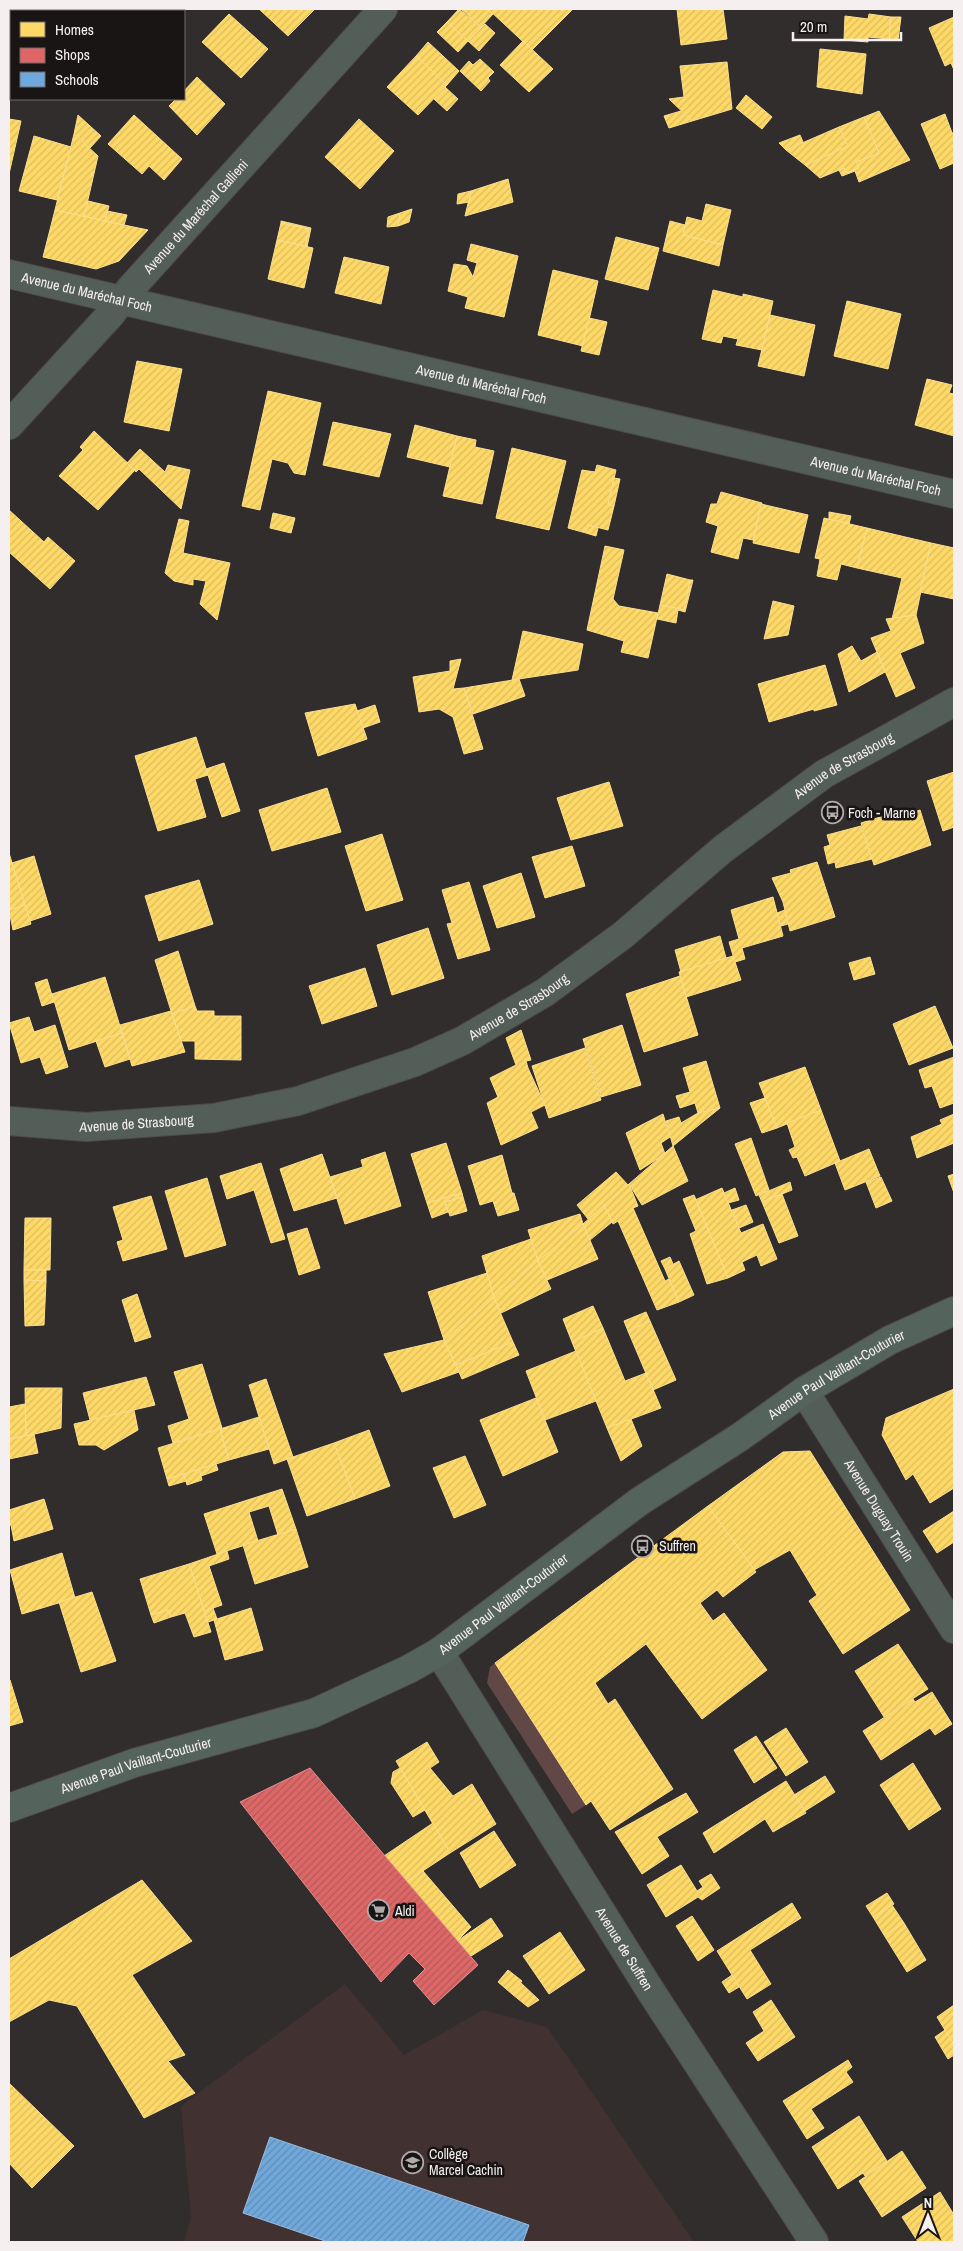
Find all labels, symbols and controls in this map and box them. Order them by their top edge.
legend [10,10,185,100]
scale bar [793,10,900,42]
text: 20 m [800,16,827,37]
text: Homes [55,19,94,40]
text: Shops [55,44,90,65]
text: Schools [55,69,99,90]
street label: Avenue du Maréchal Gallieni [139,155,252,278]
street label: Avenue du Maréchal Foch [19,268,154,316]
street label: Avenue du Maréchal Foch [413,360,548,408]
street label: Avenue du Maréchal Foch [808,452,943,500]
street label: Avenue de Strasbourg [789,728,897,803]
bus stop icon: Foch - Marne [820,801,844,825]
place label: Foch - Marne [848,804,916,822]
street label: Avenue de Strasbourg [464,969,572,1045]
street label: Avenue de Strasbourg [78,1110,195,1136]
street label: Avenue Paul Vaillant-Couturier [763,1326,908,1424]
street label: Avenue Duguay Trouin [840,1455,918,1565]
bus stop icon: Suffren [631,1534,655,1558]
place label: Suffren [659,1537,696,1555]
street label: Avenue Paul Vaillant-Couturier [434,1549,572,1659]
street label: Avenue Paul Vaillant-Couturier [57,1733,214,1798]
supermarket icon: Aldi [367,1899,391,1923]
place label: Aldi [394,1902,415,1920]
street label: Avenue de Suffren [591,1903,657,1994]
place label: Collège Marcel Cachin [429,2145,503,2179]
school or university icon: Collège Marcel Cachin [401,2150,425,2174]
north arrow [903,2191,953,2241]
text: N [924,2194,932,2212]

